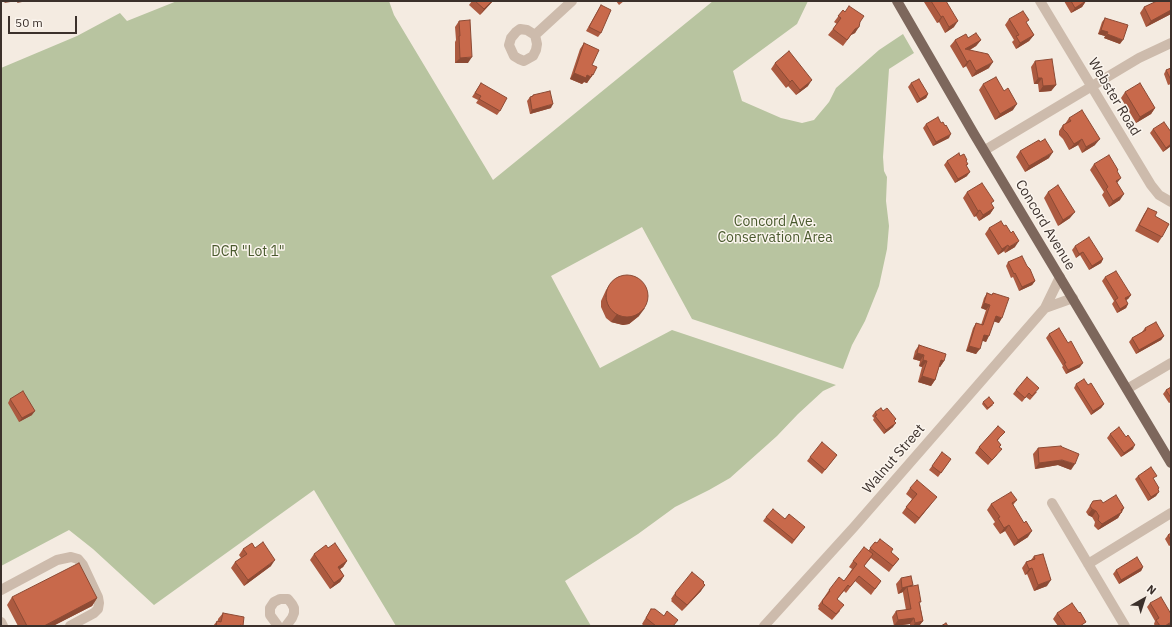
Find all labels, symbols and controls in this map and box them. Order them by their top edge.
scale bar [10,8,79,34]
text: 50 m [15,15,43,30]
street label: Webster Road [1084,55,1144,139]
street label: Concord Avenue [1011,177,1079,273]
park label: Concord Ave. Conservation Area [717,214,833,246]
park label: DCR "Lot 1" [211,244,285,260]
street label: Walnut Street [859,421,929,497]
north arrow [1124,579,1164,619]
text: N [1144,582,1159,598]

